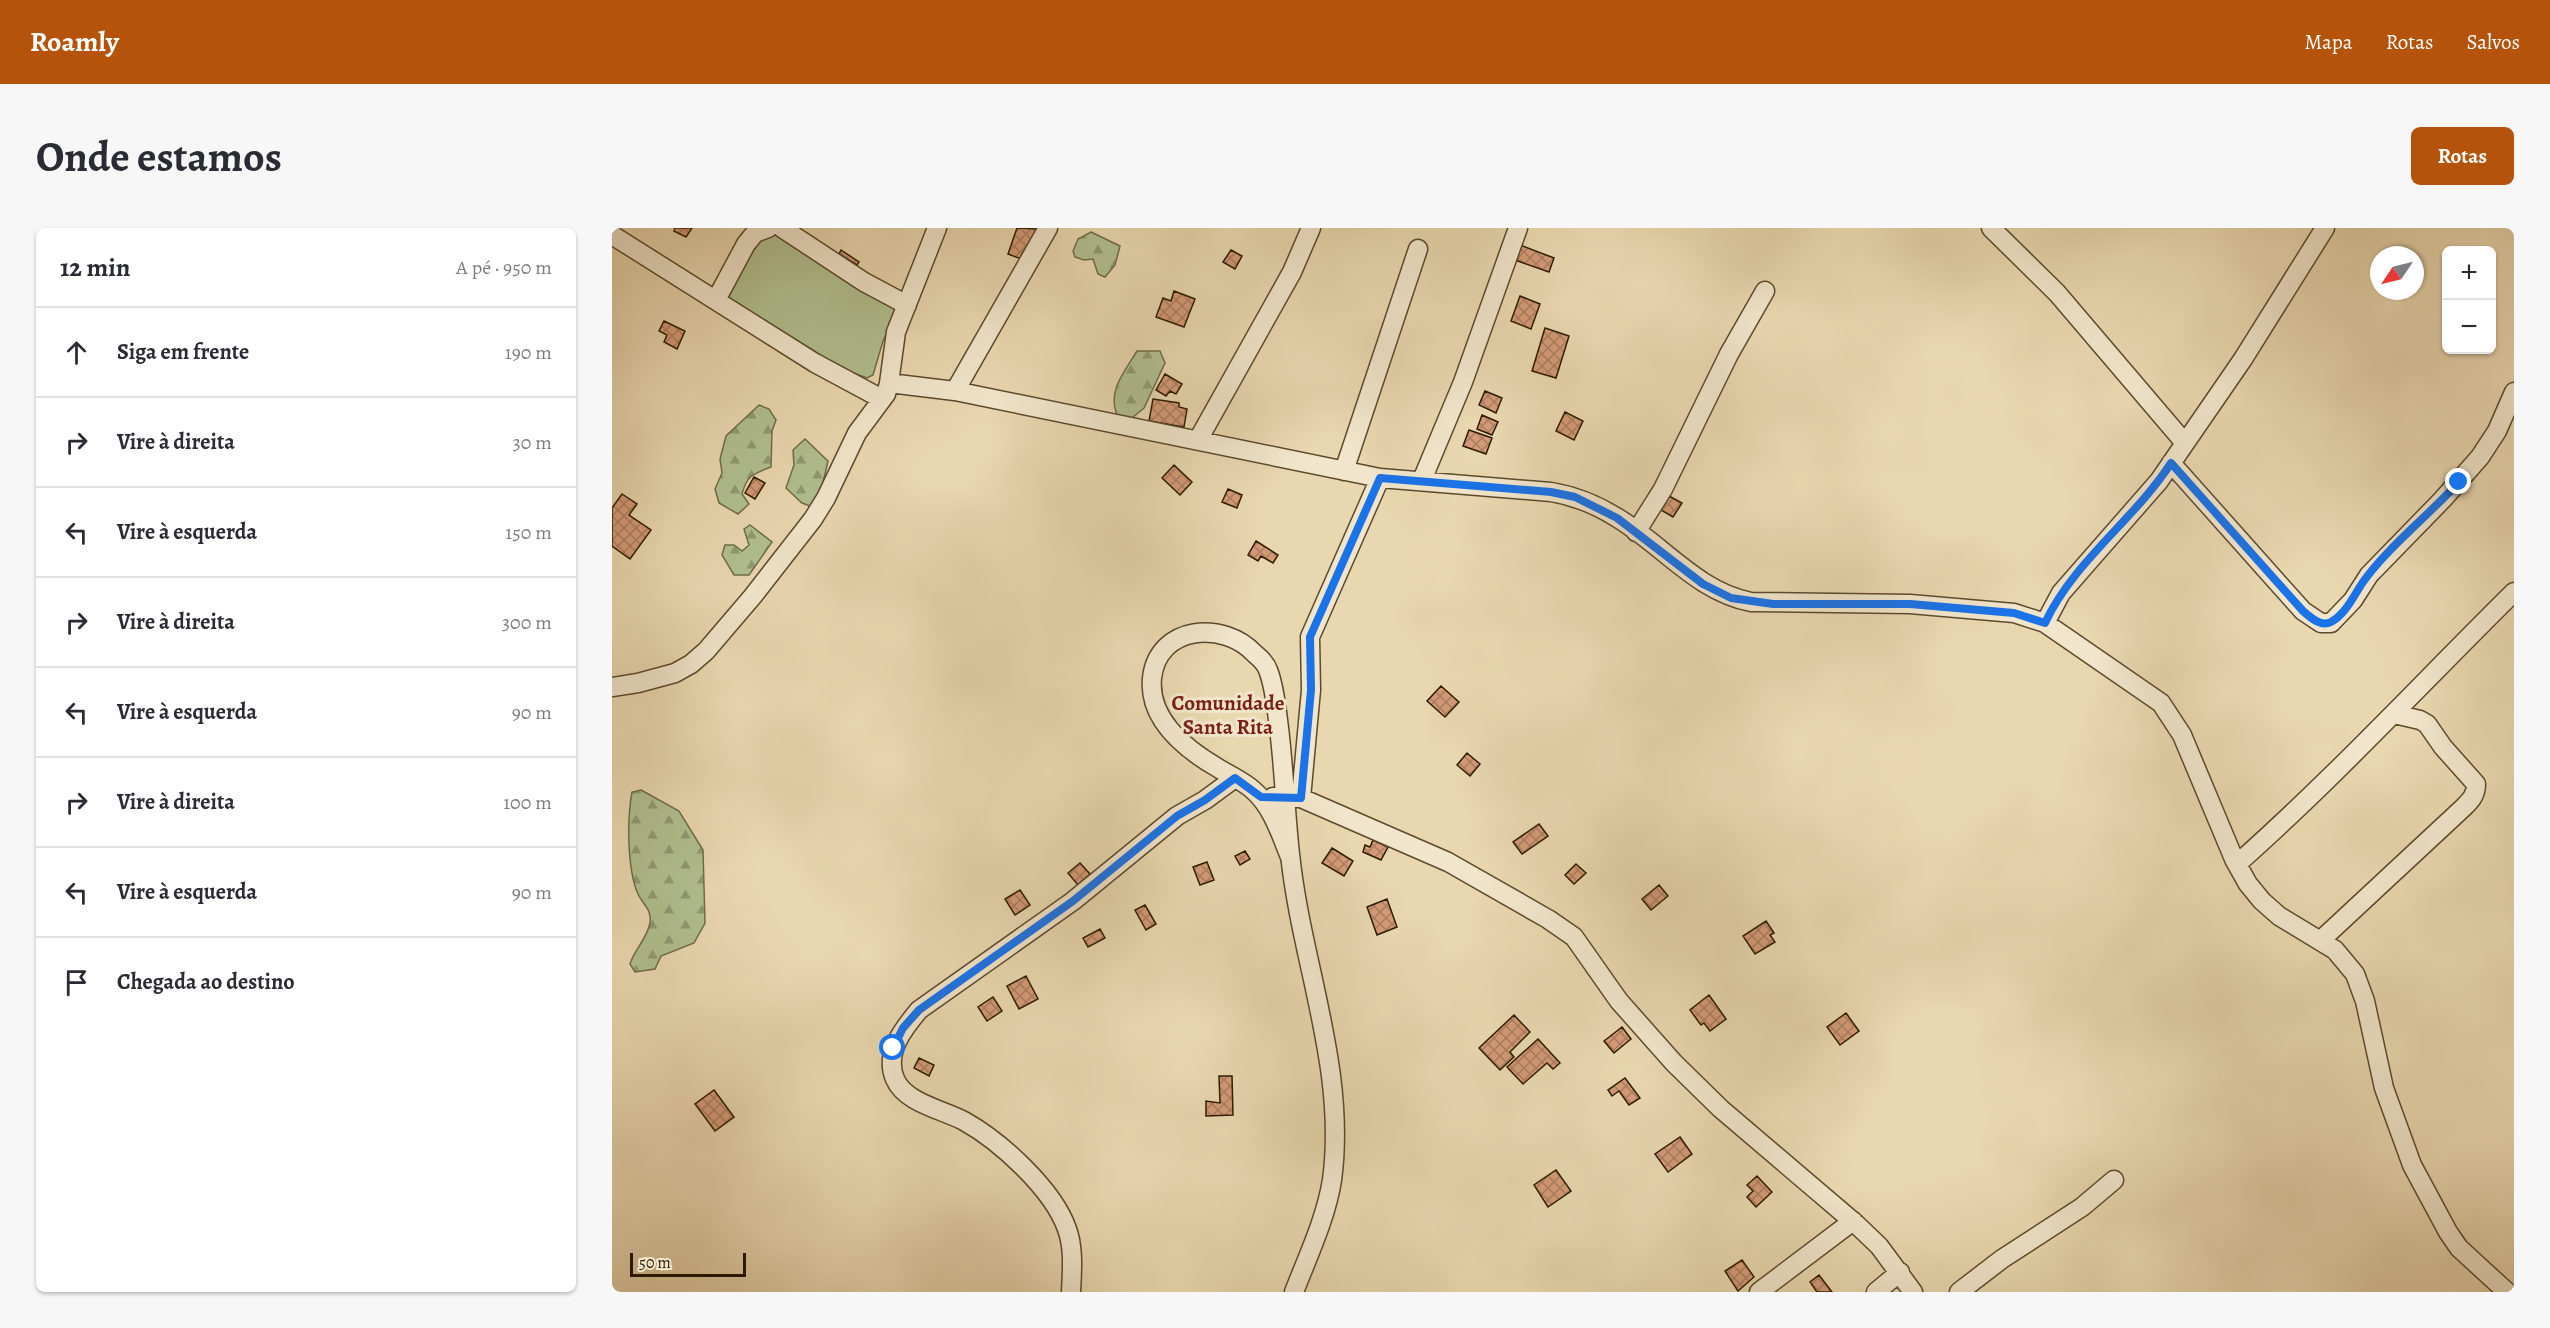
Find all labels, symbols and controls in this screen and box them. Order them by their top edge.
text: Roamly [30,23,119,61]
text: Mapa [2304,28,2353,56]
text: Rotas [2386,28,2433,56]
text: Salvos [2466,28,2520,56]
button: Rotas [2411,127,2514,185]
text: Onde estamos [36,128,282,185]
north arrow [2370,246,2424,300]
map controls [2442,246,2496,354]
button: + [2442,246,2496,300]
text: 12 min [60,250,130,285]
text: A pé · 950 m [456,254,552,281]
button: − [2442,300,2496,354]
icon: ahead [60,336,93,369]
text: Siga em frente [117,337,249,367]
text: 190 m [505,339,552,366]
icon: right [60,426,93,459]
text: Vire à direita [117,427,235,457]
text: 30 m [512,429,552,456]
route end [2445,468,2471,494]
icon: left [60,516,93,549]
text: Vire à esquerda [117,517,257,547]
text: 150 m [505,519,552,546]
icon: right [60,606,93,639]
text: Vire à direita [117,607,235,637]
text: 300 m [502,609,552,636]
district label: Comunidade Santa Rita [1172,689,1285,741]
icon: left [60,696,93,729]
text: Vire à esquerda [117,697,257,727]
text: 90 m [512,699,552,726]
icon: right [60,786,93,819]
text: Vire à direita [117,787,235,817]
text: 100 m [503,789,552,816]
icon: left [60,876,93,909]
text: Vire à esquerda [117,877,257,907]
text: 90 m [512,879,552,906]
icon: arrive [60,966,93,999]
text: Chegada ao destino [117,967,295,997]
route start [879,1034,905,1060]
scale bar [630,1250,746,1278]
text: 50 m [639,1252,671,1274]

